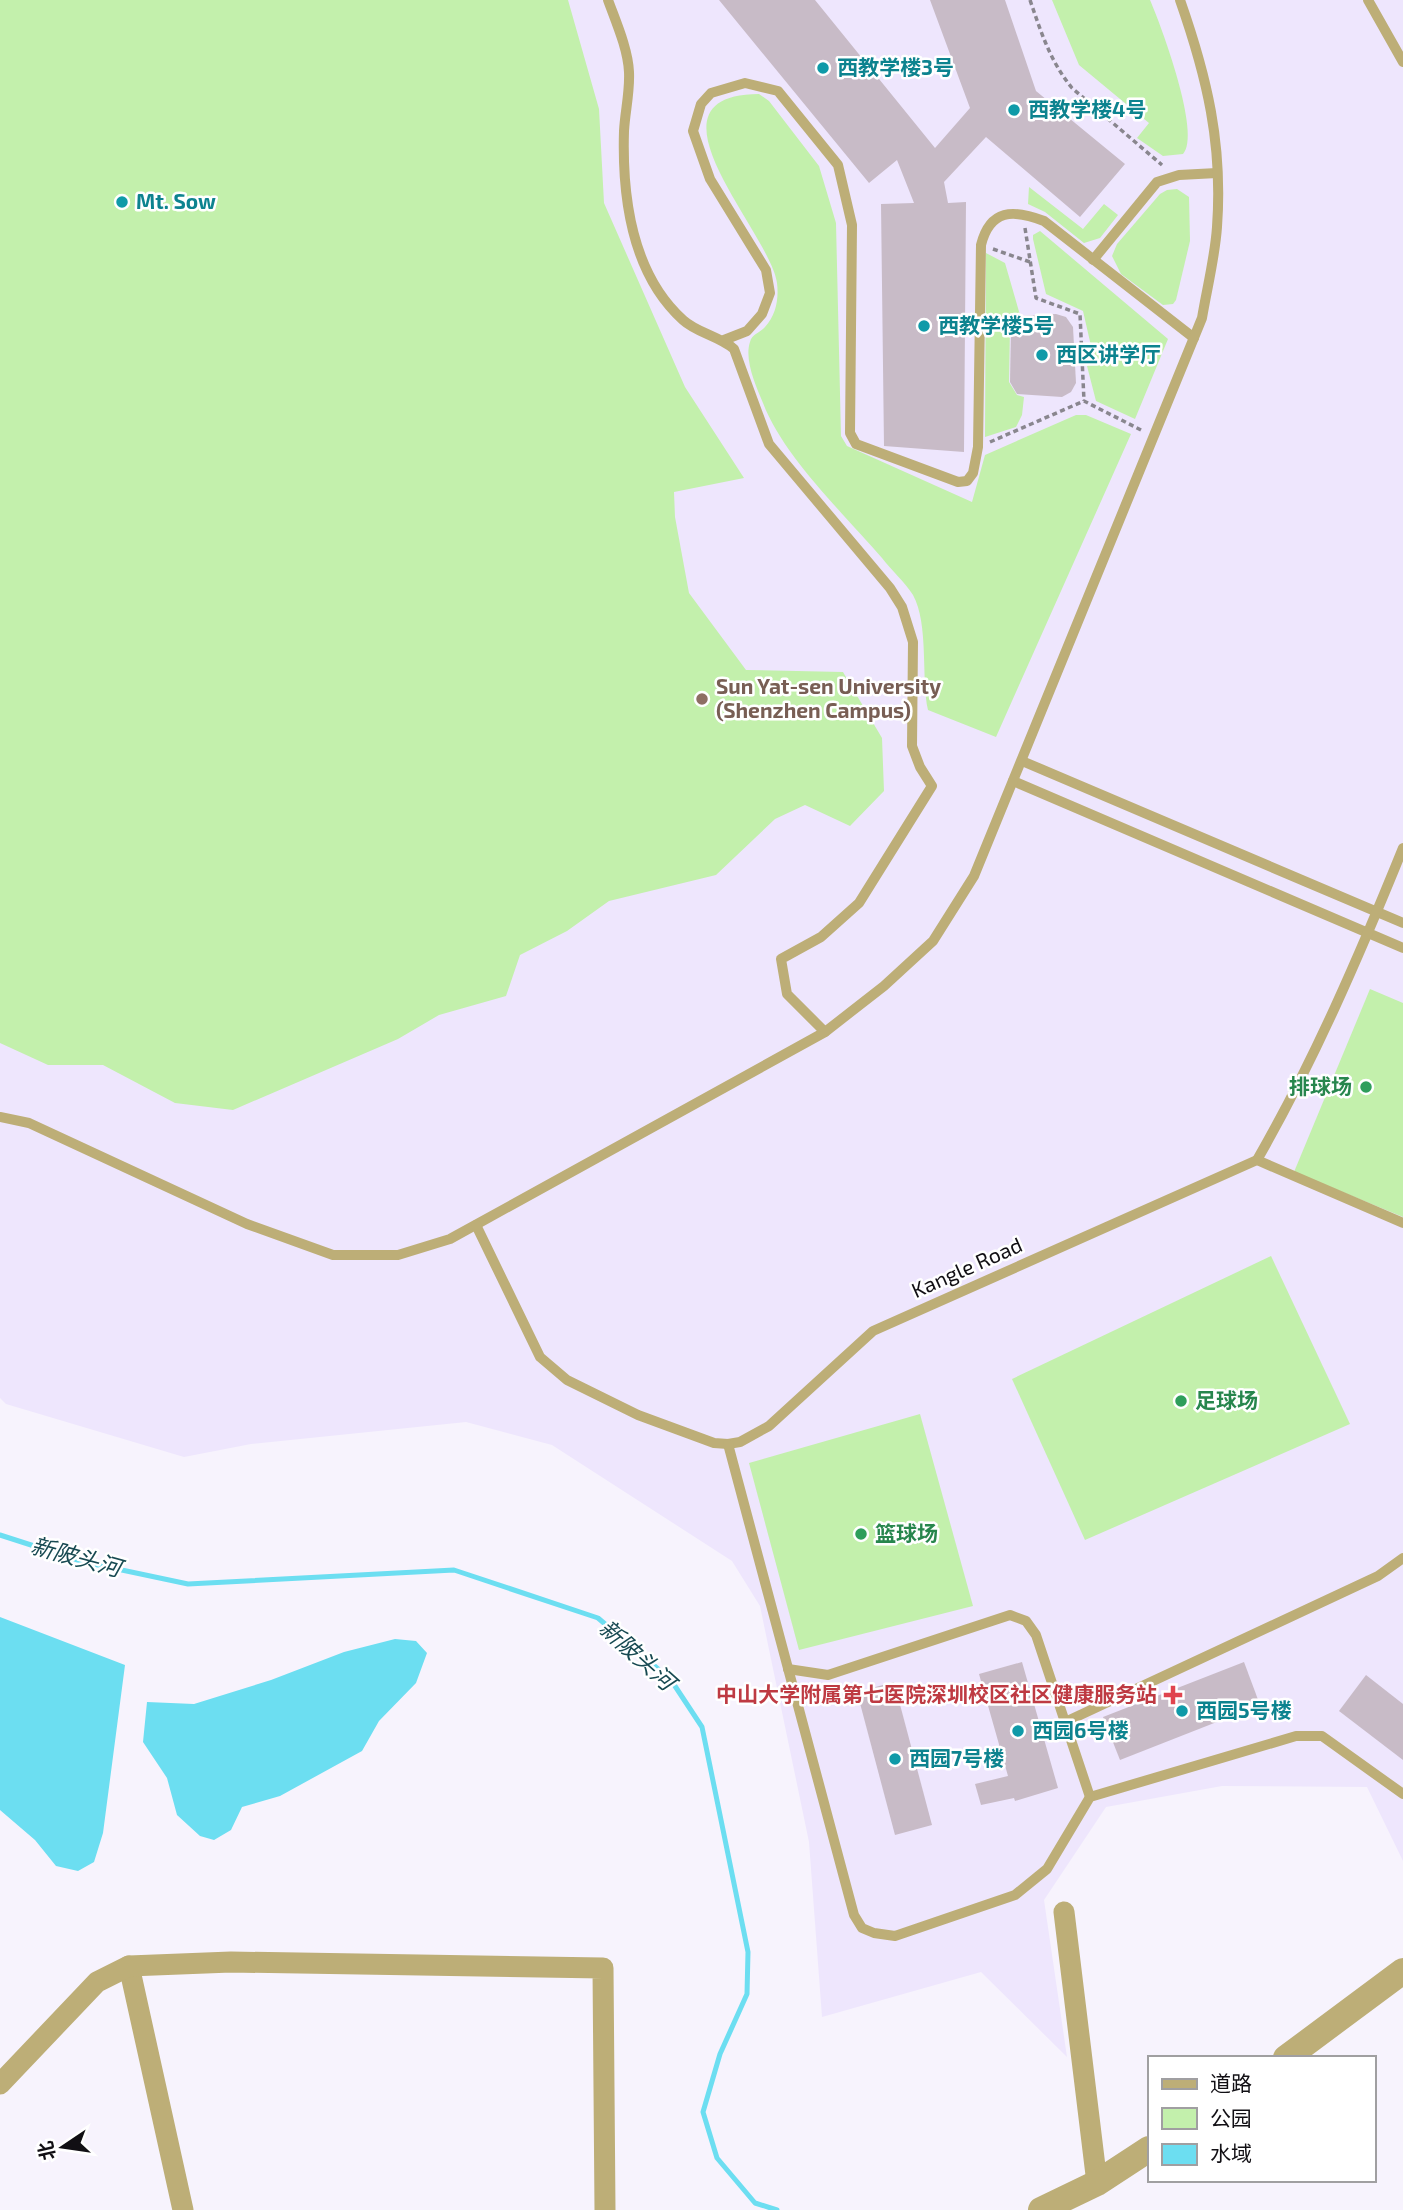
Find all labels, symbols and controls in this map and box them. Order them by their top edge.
place label: 西教学楼3号 [837,54,954,79]
marker: 西教学楼3号 [815,60,831,76]
place label: 西教学楼4号 [1028,96,1146,121]
marker: 西教学楼4号 [1006,102,1022,118]
place label: Mt. Sow [136,188,216,213]
marker: Mt. Sow [114,194,130,210]
place label: 西教学楼5号 [938,312,1055,337]
marker: 西教学楼5号 [916,318,932,334]
place label: 西区讲学厅 [1056,341,1161,366]
marker: 西区讲学厅 [1034,347,1050,363]
place label: Sun Yat-sen University (Shenzhen Campus) [716,673,941,722]
marker: Sun Yat-sen University (Shenzhen Campus) [694,691,710,707]
place label: 排球场 [1289,1073,1352,1098]
marker: 排球场 [1358,1079,1374,1095]
street label: Kangle Road [907,1231,1026,1302]
place label: 足球场 [1195,1387,1258,1412]
marker: 足球场 [1173,1393,1189,1409]
place label: 篮球场 [875,1520,938,1545]
marker: 篮球场 [853,1526,869,1542]
water label: 新陂头河 [28,1531,128,1582]
water label: 新陂头河 [594,1613,684,1698]
place label: 中山大学附属第七医院深圳校区社区健康服务站 [716,1681,1157,1706]
marker: 中山大学附属第七医院深圳校区社区健康服务站 [1163,1685,1183,1705]
place label: 西园5号楼 [1196,1697,1292,1722]
marker: 西园5号楼 [1174,1703,1190,1719]
place label: 西园6号楼 [1032,1717,1128,1742]
marker: 西园6号楼 [1010,1723,1026,1739]
place label: 西园7号楼 [909,1745,1004,1770]
marker: 西园7号楼 [887,1751,903,1767]
legend [1148,2056,1375,2182]
text: 道路 [1210,2070,1252,2095]
text: 公园 [1210,2105,1252,2130]
north arrow [28,2112,98,2182]
text: 北 [33,2139,59,2163]
text: 水域 [1210,2140,1252,2165]

